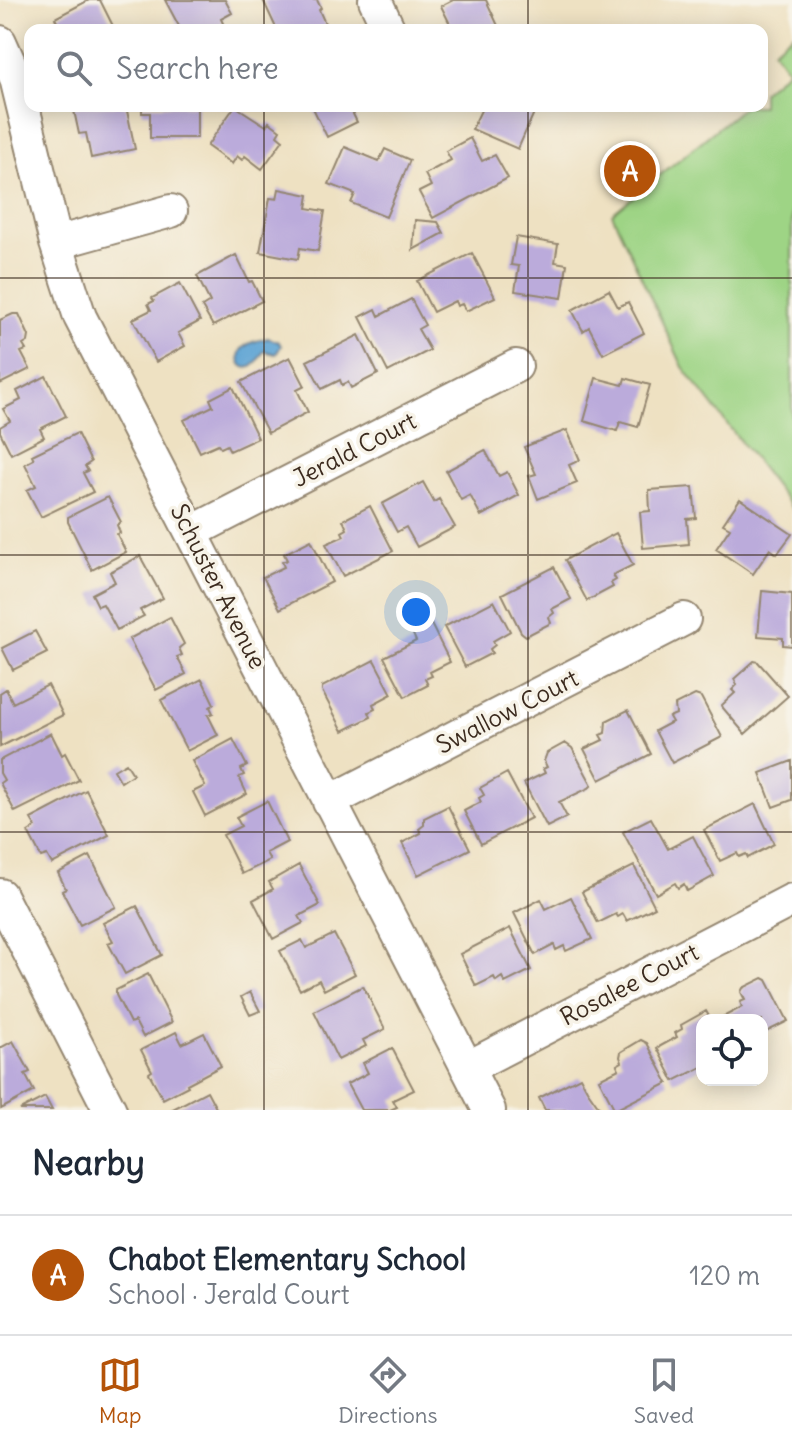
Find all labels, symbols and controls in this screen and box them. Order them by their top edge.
search box [24,24,768,112]
icon: search [52,46,96,90]
text: Search here [116,49,279,87]
pin: A [604,141,656,201]
street label: Jerald Court [287,405,421,493]
street label: Schuster Avenue [165,499,273,673]
your location [396,592,436,632]
street label: Swallow Court [431,662,583,760]
street label: Rosalee Court [555,936,703,1032]
map controls [696,1014,768,1086]
button: locate [696,1014,768,1086]
text: Nearby [32,1141,145,1184]
text: Chabot Elementary School [108,1240,466,1278]
text: A [50,1259,66,1292]
text: 120 m [689,1259,760,1292]
text: School · Jerald Court [108,1278,350,1311]
tab: Map [98,1353,142,1429]
tab: Directions [338,1353,438,1429]
tab: Saved [634,1353,694,1429]

